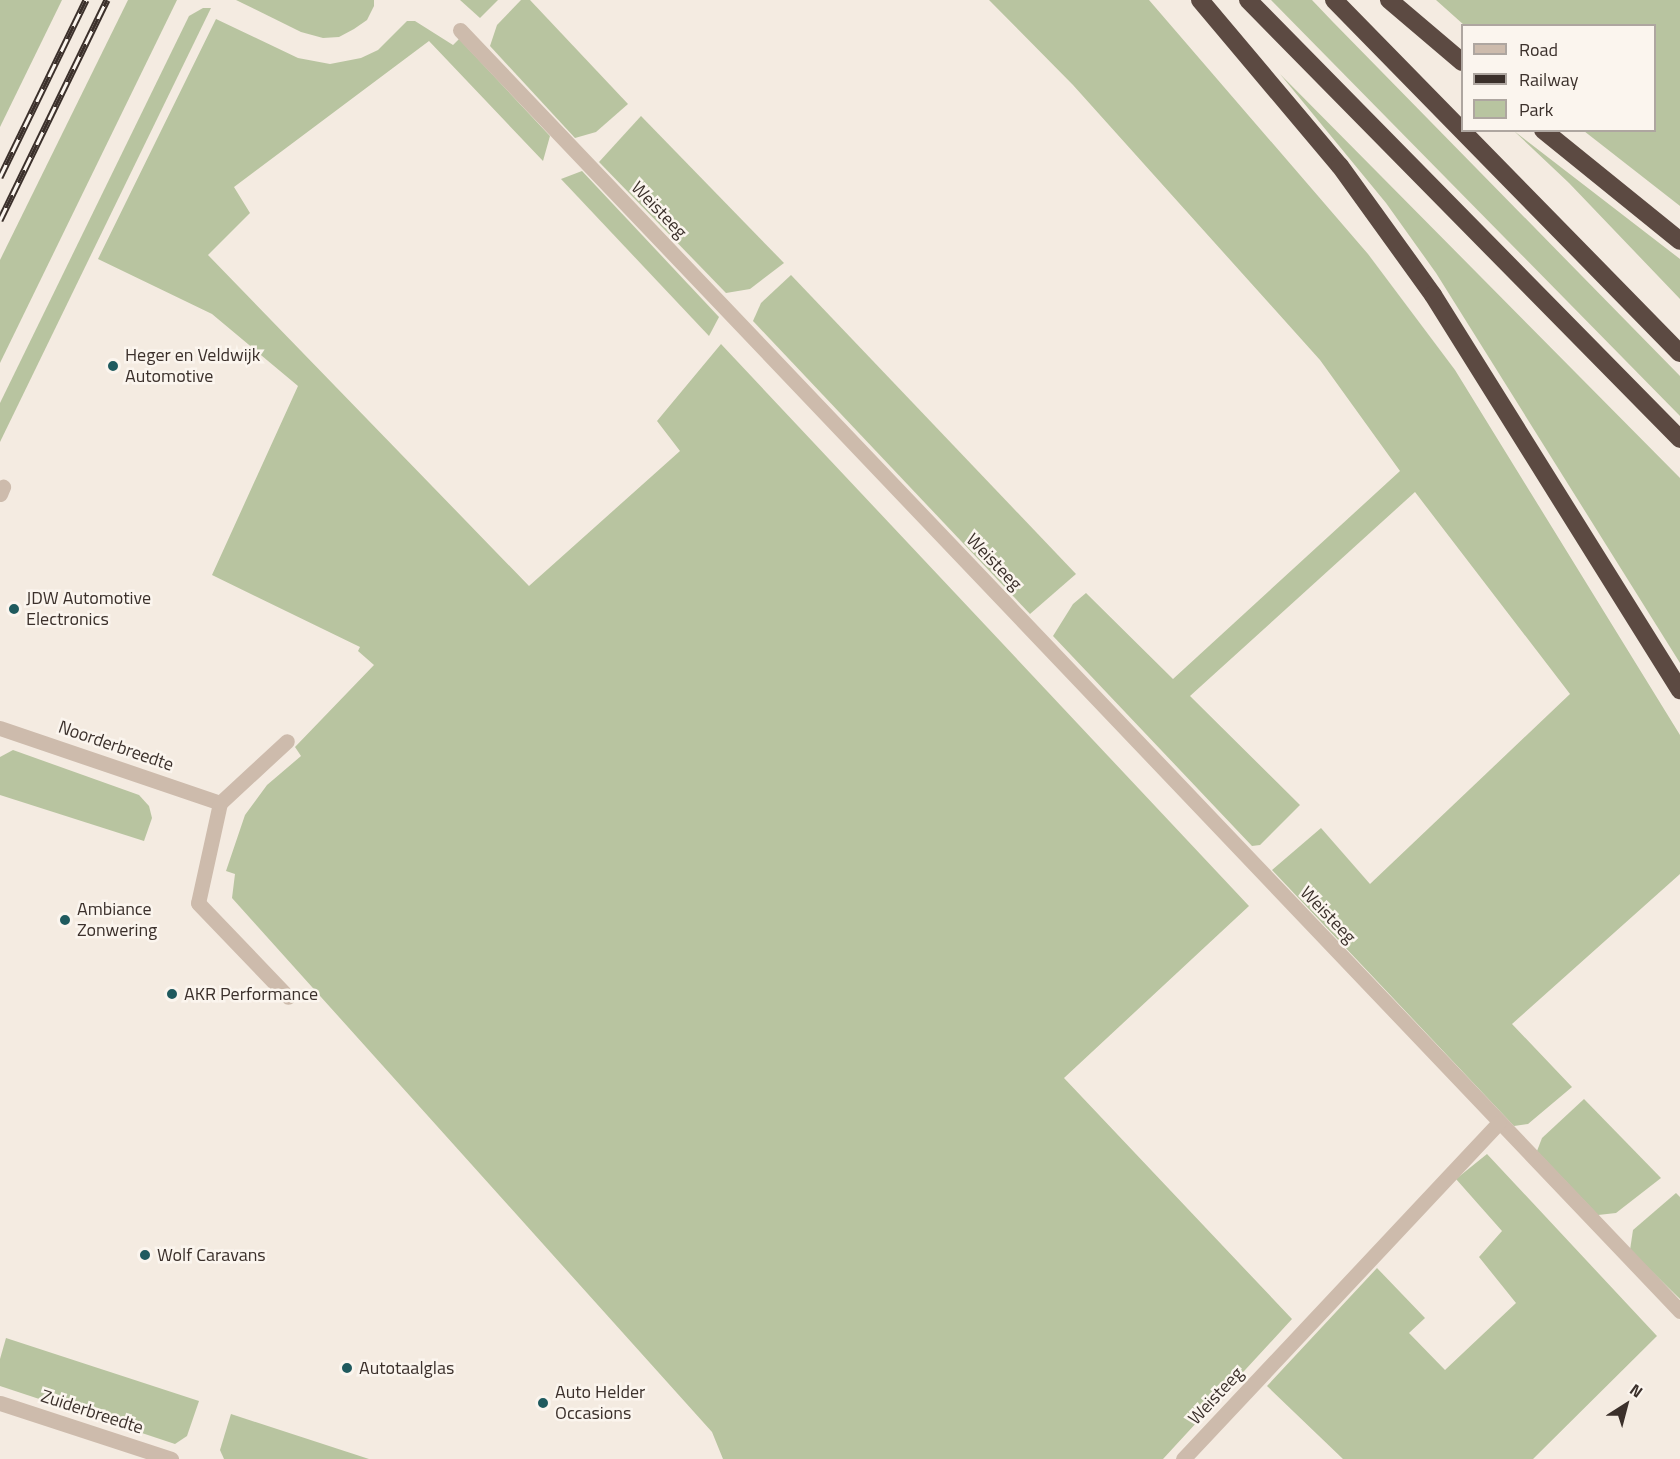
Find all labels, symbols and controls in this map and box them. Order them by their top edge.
legend [1461,24,1656,132]
text: Road [1519,36,1558,63]
text: Railway [1519,66,1578,93]
text: Park [1519,96,1553,123]
street label: Weisteeg [627,177,691,243]
place label: Heger en Veldwijk Automotive [125,345,260,388]
marker: Heger en Veldwijk Automotive [106,359,120,373]
street label: Weisteeg [962,529,1026,595]
place label: JDW Automotive Electronics [26,588,151,630]
marker: JDW Automotive Electronics [7,602,21,616]
street label: Noorderbreedte [55,716,177,776]
street label: Weisteeg [1296,882,1360,948]
place label: Ambiance Zonwering [77,899,157,942]
marker: Ambiance Zonwering [58,913,72,927]
place label: AKR Performance [184,983,318,1005]
marker: AKR Performance [165,987,179,1001]
place label: Wolf Caravans [157,1244,266,1266]
marker: Wolf Caravans [138,1248,152,1262]
place label: Autotaalglas [359,1357,454,1379]
marker: Autotaalglas [340,1361,354,1375]
street label: Weisteeg [1184,1363,1248,1429]
north arrow [1596,1375,1656,1435]
text: N [1625,1377,1648,1403]
place label: Auto Helder Occasions [555,1382,645,1424]
street label: Zuiderbreedte [38,1385,146,1439]
marker: Auto Helder Occasions [536,1396,550,1410]

